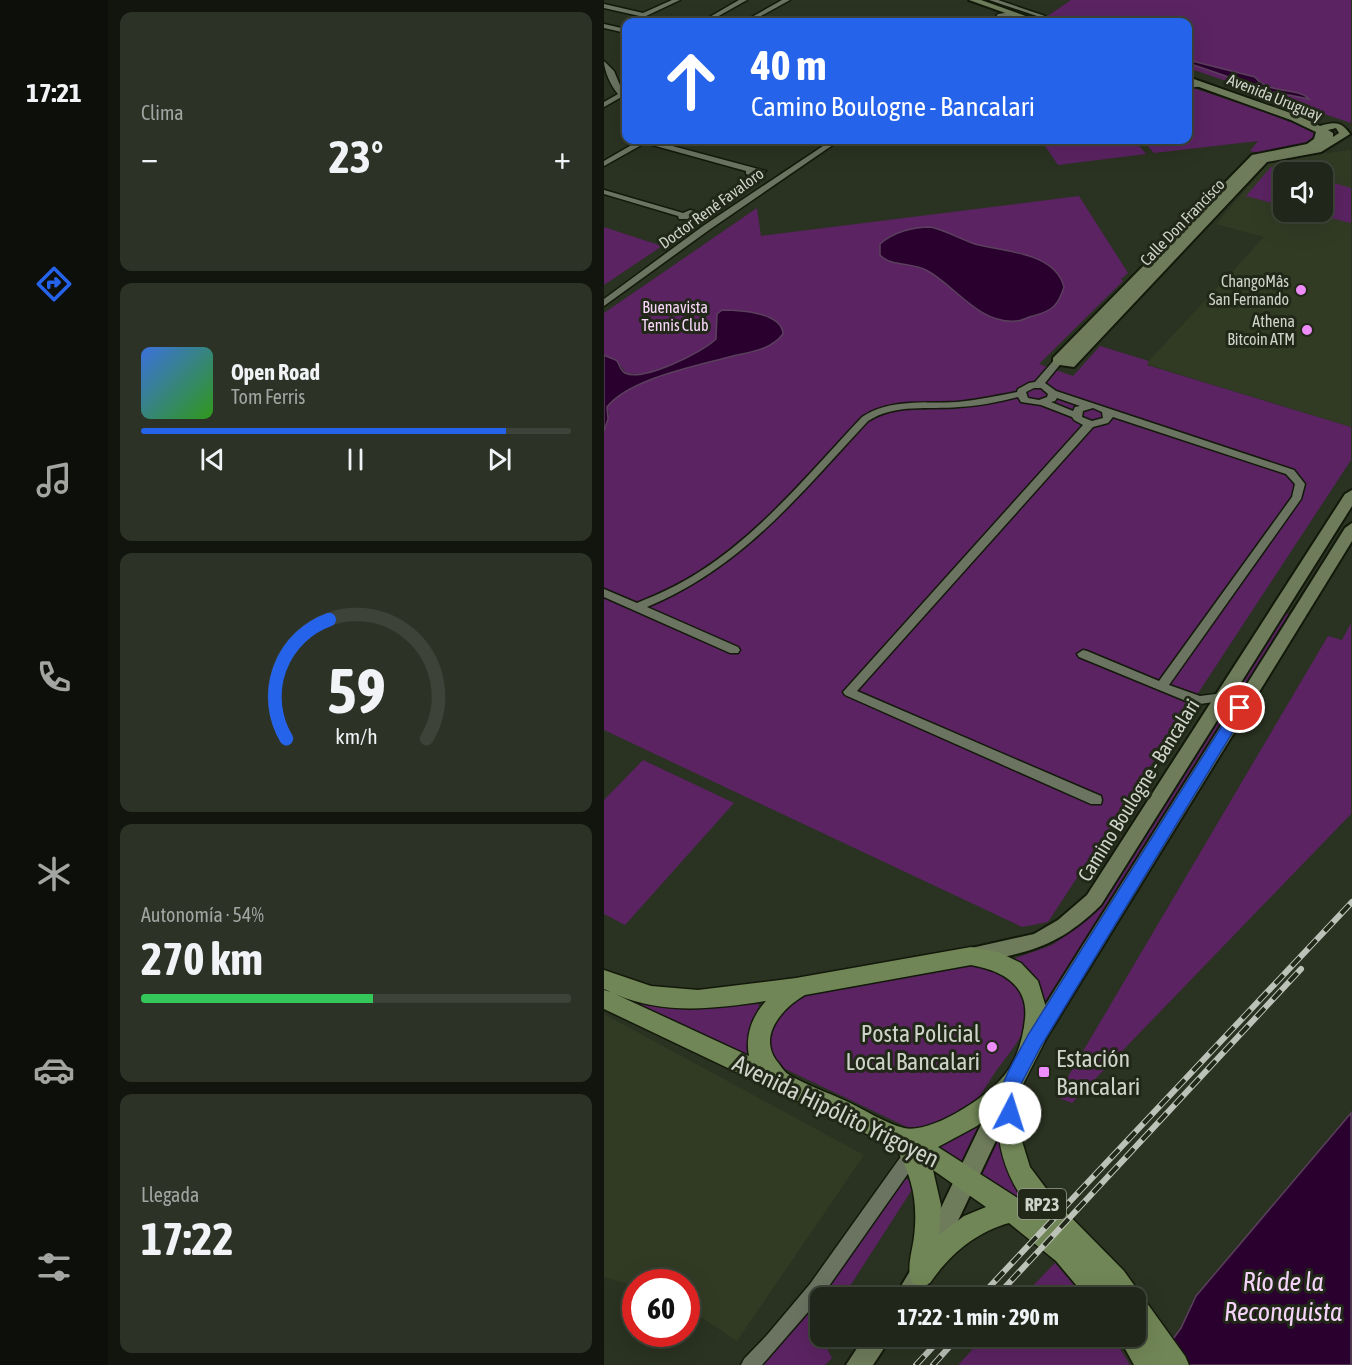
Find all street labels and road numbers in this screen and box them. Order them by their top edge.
street label: Avenida Uruguay [1225,70,1325,125]
street label: Doctor René Favaloro [655,164,767,252]
street label: Calle Don Francisco [1136,175,1228,269]
street label: Camino Boulogne - Bancalari [1073,695,1203,885]
street label: Avenida Hipólito Yrigoyen [729,1049,943,1173]
road number: RP23 [1018,1189,1066,1219]

